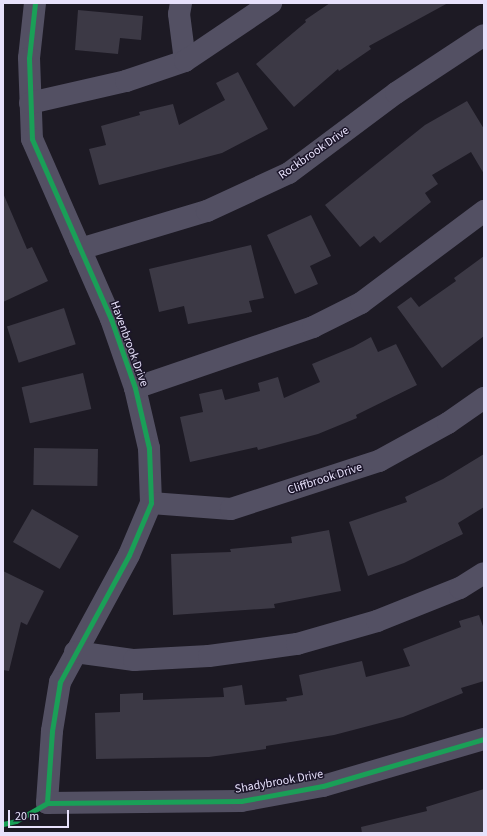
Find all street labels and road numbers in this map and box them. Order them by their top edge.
street label: Rockbrook Drive [276,123,352,183]
street label: Havenbrook Drive [107,299,151,389]
street label: Cliffbrook Drive [286,460,364,498]
street label: Shadybrook Drive [234,767,324,797]

